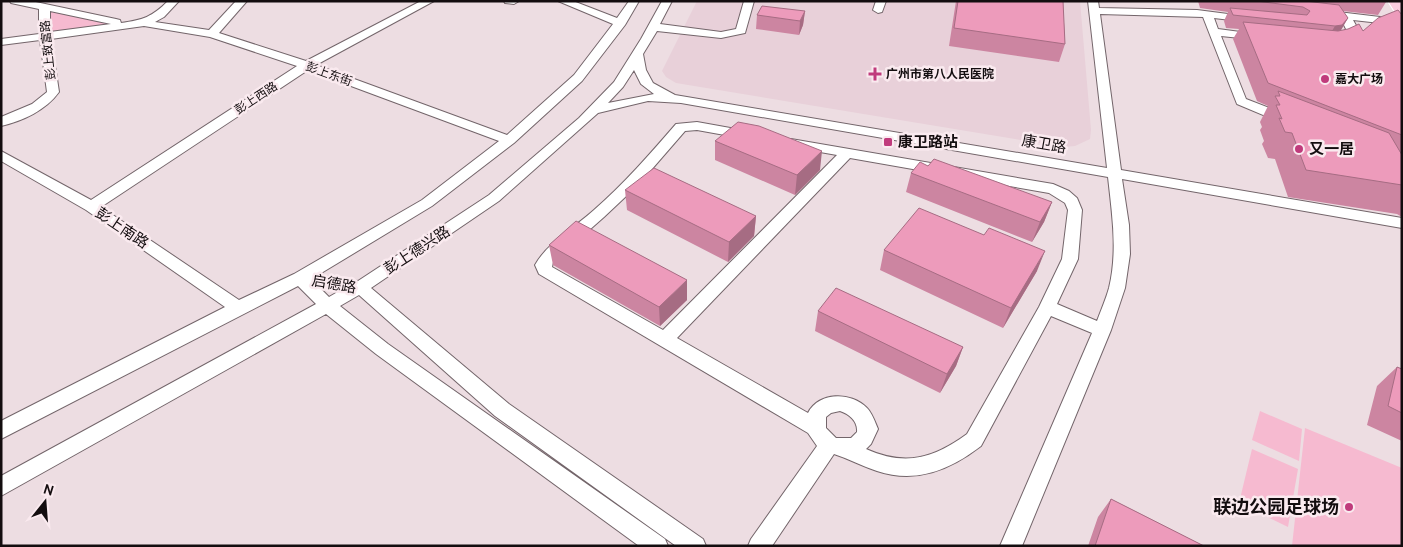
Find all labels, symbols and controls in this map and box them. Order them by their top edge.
street label: 彭上致富路 [37,19,58,81]
street label: 彭上东街 [304,58,354,89]
place label: 广州市第八人民医院 [886,66,994,81]
marker: 广州市第八人民医院 [868,67,882,81]
place label: 嘉大广场 [1335,71,1383,86]
marker: 嘉大广场 [1319,73,1331,85]
street label: 彭上西路 [232,78,280,117]
street label: 康卫路 [1020,131,1068,157]
place label: 康卫路站 [898,133,958,151]
marker: 康卫路站 [882,136,894,148]
place label: 又一居 [1309,140,1354,158]
marker: 又一居 [1293,143,1305,155]
street label: 彭上南路 [92,204,152,252]
street label: 彭上德兴路 [381,222,453,278]
street label: 启德路 [310,271,358,297]
north arrow [20,477,70,527]
text: N [41,480,56,500]
place label: 联边公园足球场 [1213,496,1339,518]
marker: 联边公园足球场 [1343,501,1355,513]

